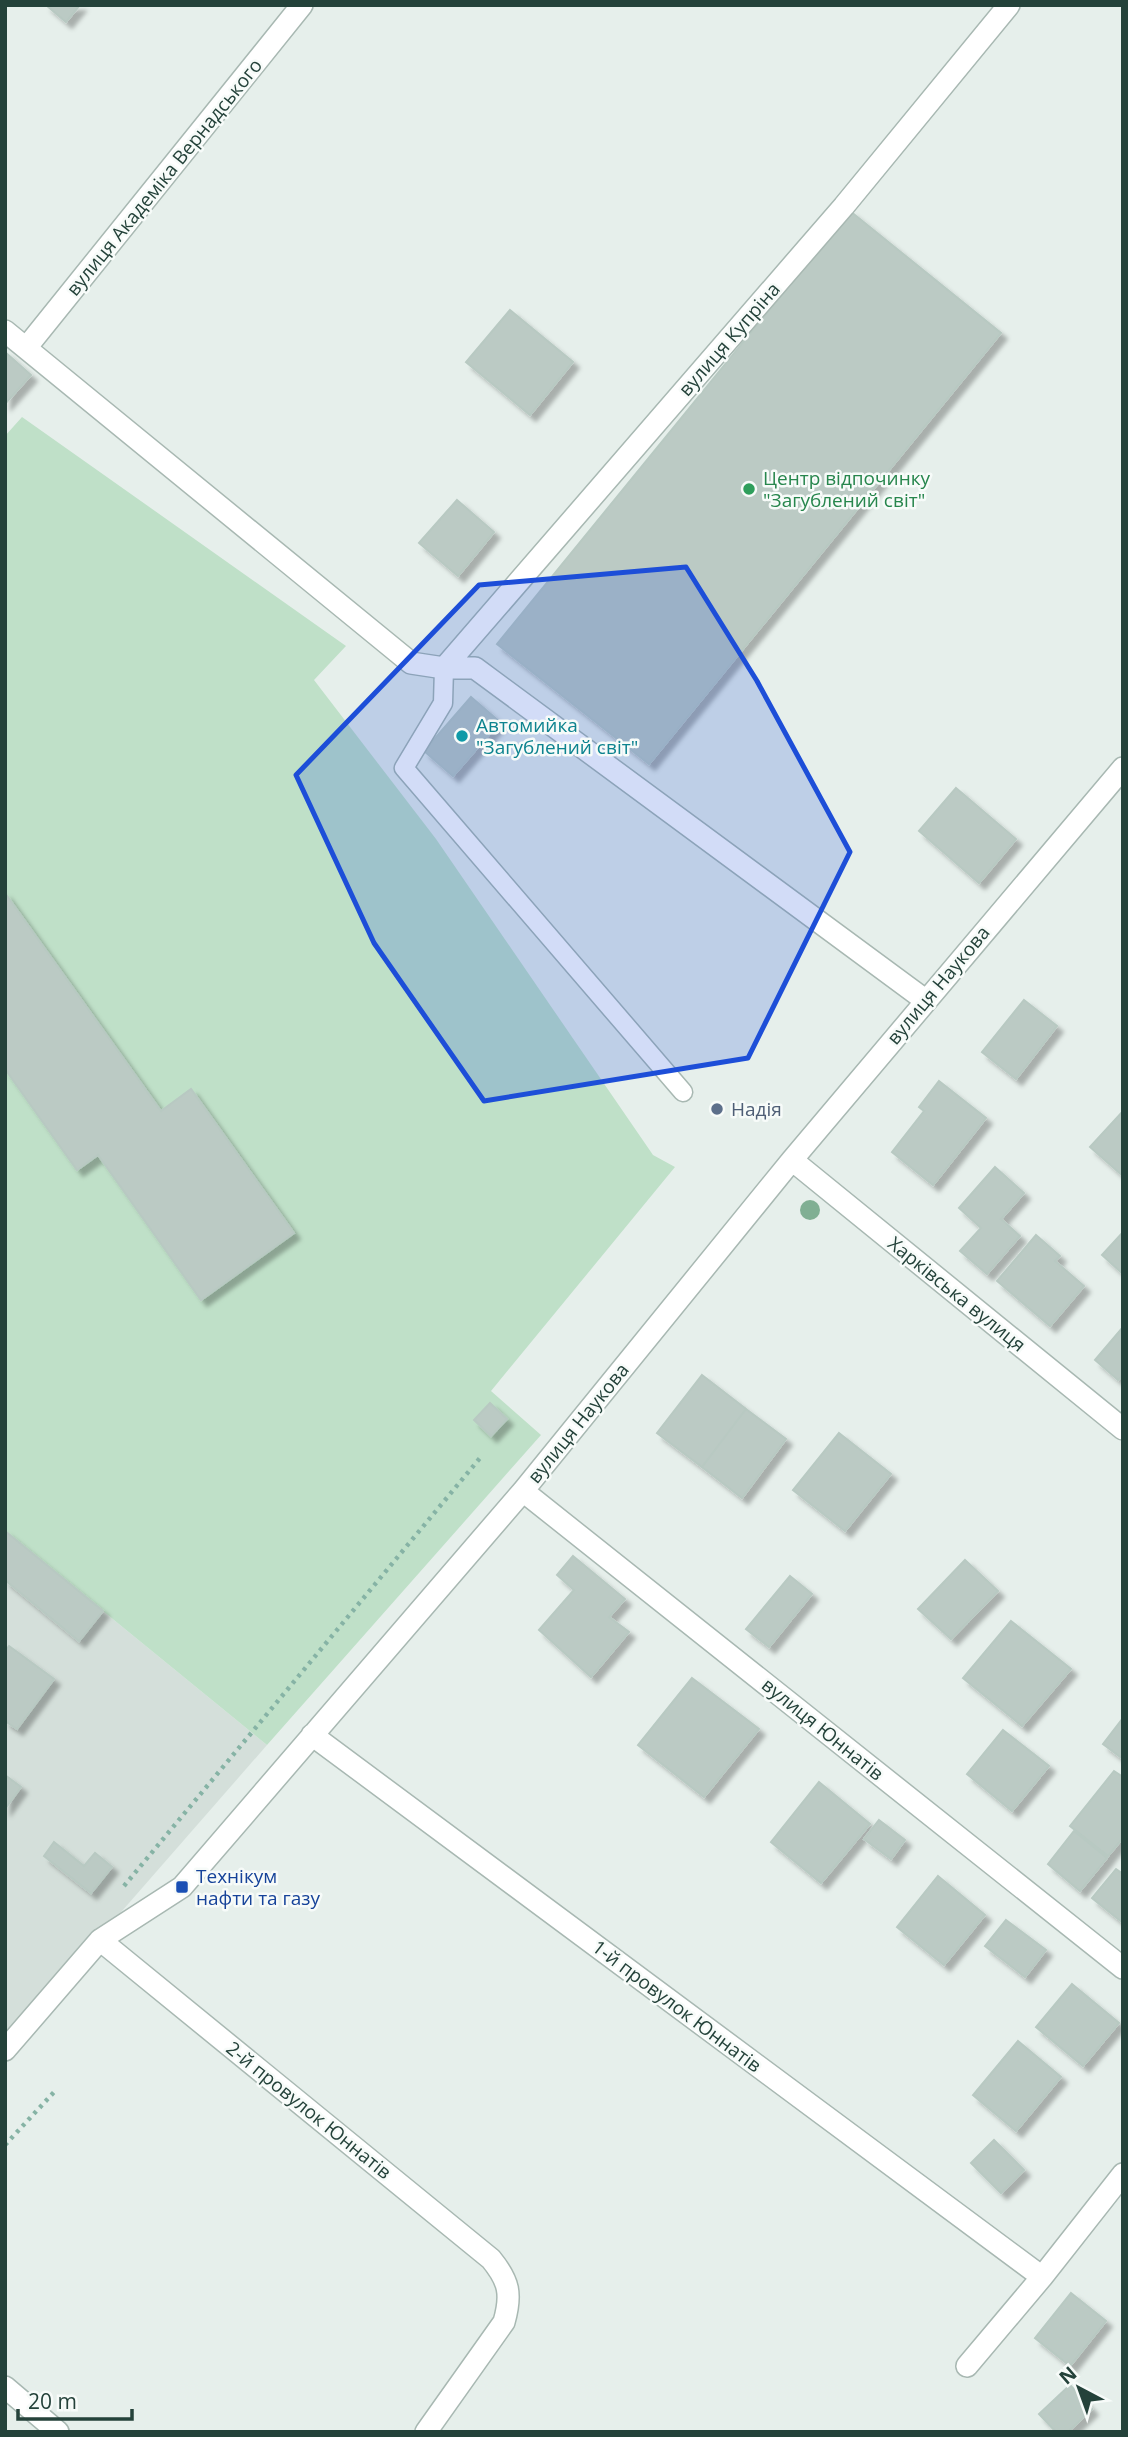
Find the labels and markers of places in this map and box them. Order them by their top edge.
place label: Центр відпочинку "Загублений світ" [763,465,930,513]
marker: Центр відпочинку "Загублений світ" [741,481,757,497]
place label: Автомийка "Загублений світ" [476,712,638,760]
marker: Автомийка "Загублений світ" [454,728,470,744]
place label: Надія [731,1096,782,1122]
marker: Надія [709,1101,725,1117]
place label: Технікум нафти та газу [196,1863,321,1911]
marker: Технікум нафти та газу [174,1879,190,1895]

